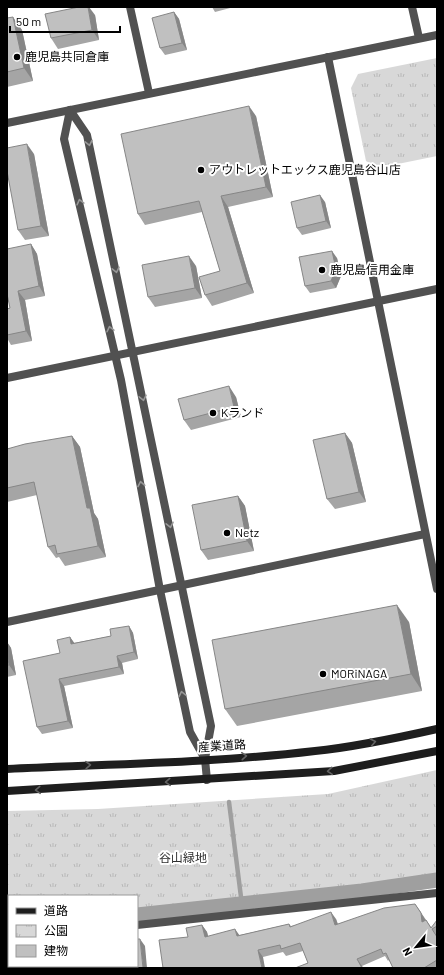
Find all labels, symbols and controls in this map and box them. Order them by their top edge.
scale bar [10,8,120,34]
text: 50 m [16,14,41,28]
place label: 鹿児島共同倉庫 [25,49,109,63]
marker: 鹿児島共同倉庫 [12,52,22,62]
one-way arrow [85,140,93,147]
place label: アウトレットエックス鹿児島谷山店 [209,162,401,176]
marker: アウトレットエックス鹿児島谷山店 [196,165,206,175]
one-way arrow [76,199,84,206]
place label: 鹿児島信用金庫 [330,262,414,276]
marker: 鹿児島信用金庫 [317,265,327,275]
one-way arrow [112,267,120,274]
one-way arrow [106,326,115,333]
one-way arrow [139,394,147,401]
place label: Kランド [221,405,264,419]
marker: Kランド [208,408,218,418]
one-way arrow [137,481,145,487]
one-way arrow [165,522,174,528]
place label: Netz [235,525,259,539]
marker: Netz [222,528,232,538]
place label: MORiNAGA [331,666,387,680]
marker: MORiNAGA [318,669,328,679]
one-way arrow [178,691,186,697]
street label: 産業道路 [197,736,246,754]
one-way arrow [370,739,376,747]
one-way arrow [241,752,247,761]
one-way arrow [85,761,91,769]
one-way arrow [327,767,333,776]
one-way arrow [165,778,171,787]
one-way arrow [35,785,41,794]
park label: 谷山緑地 [159,850,207,864]
legend [8,895,138,967]
text: 道路 [44,903,68,917]
text: 公園 [44,923,68,937]
north arrow [396,927,436,967]
text: 建物 [44,943,68,957]
text: N [399,946,414,958]

